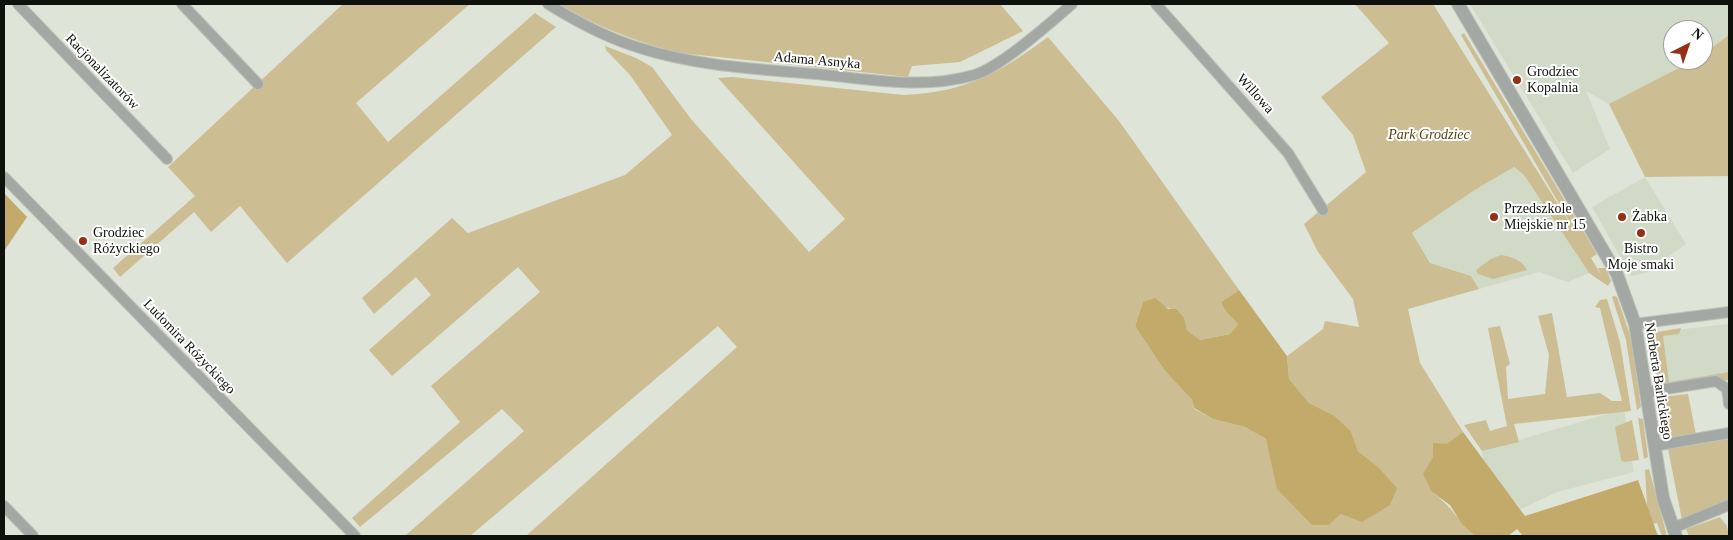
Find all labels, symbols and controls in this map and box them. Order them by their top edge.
north arrow [1663,20,1713,70]
text: N [1689,25,1706,43]
street label: Racjonalizatorów [62,31,142,113]
street label: Adama Asnyka [773,49,861,73]
place label: Grodziec Kopalnia [1527,64,1578,96]
street label: Willowa [1233,71,1277,117]
marker: Grodziec Kopalnia [1511,74,1523,86]
park label: Park Grodziec [1388,127,1470,143]
place label: Przedszkole Miejskie nr 15 [1504,201,1586,233]
place label: Żabka [1632,209,1667,225]
marker: Przedszkole Miejskie nr 15 [1488,211,1500,223]
marker: Żabka [1616,211,1628,223]
place label: Grodziec Różyckiego [93,225,160,258]
marker: Bistro Moje smaki [1635,227,1647,239]
marker: Grodziec Różyckiego [77,235,89,247]
place label: Bistro Moje smaki [1608,241,1674,274]
street label: Ludomira Różyckiego [139,296,239,398]
street label: Norberta Barlickiego [1640,321,1676,441]

